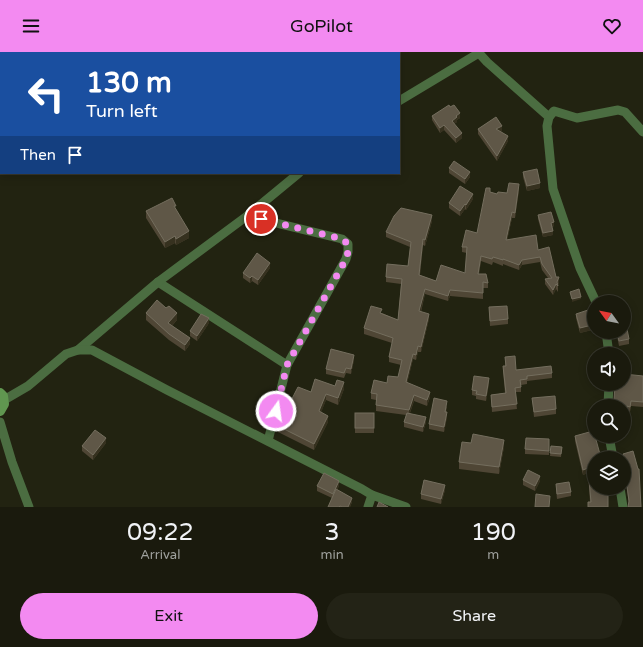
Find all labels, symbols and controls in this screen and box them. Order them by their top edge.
icon: menu [20,15,42,37]
text: GoPilot [290,15,353,37]
icon: heart [601,15,623,37]
text: 130 m [86,66,172,100]
icon: left [20,68,72,120]
text: Turn left [86,100,158,122]
icon: arrive [64,144,86,166]
text: Then [20,146,56,164]
pin [244,202,278,236]
icon: arrive [250,208,272,230]
north arrow [587,295,631,339]
map controls [587,295,631,495]
button: sound [587,347,631,391]
position arrow [255,390,297,432]
button: search [587,399,631,443]
button: layers [587,451,631,495]
text: 09:22 [127,518,194,547]
text: 3 [325,518,340,547]
text: 190 [471,518,516,547]
text: Arrival [140,547,180,563]
text: min [321,547,344,563]
text: m [487,547,499,563]
button: Exit [20,593,318,639]
button: Share [326,593,623,639]

